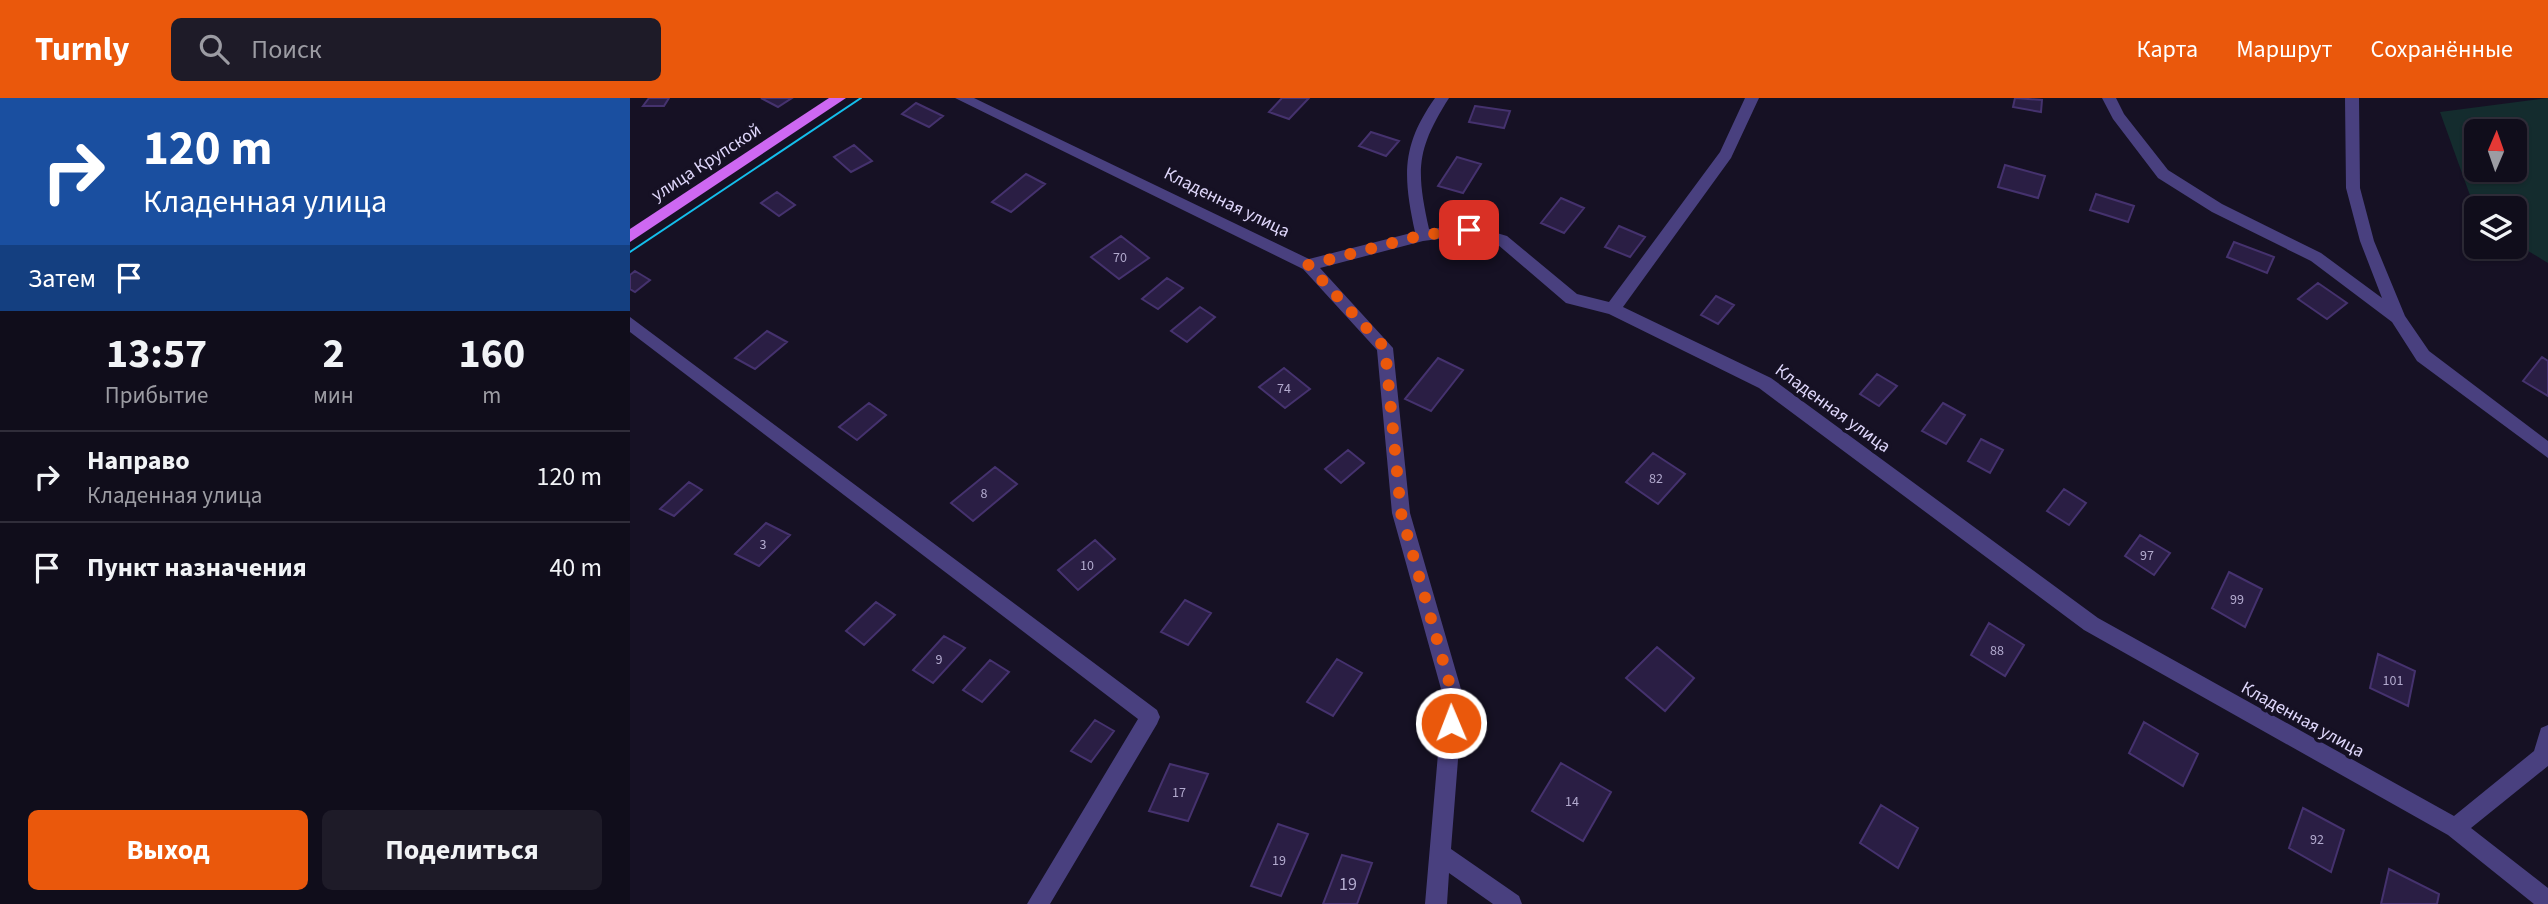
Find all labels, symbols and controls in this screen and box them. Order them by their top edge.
search box [171,18,661,81]
text: Turnly [35,26,129,73]
icon: search [195,30,233,68]
text: Поиск [251,31,322,68]
text: Карта [2137,32,2198,67]
text: Маршрут [2236,32,2332,67]
text: Сохранённые [2370,32,2513,67]
text: 120 m [143,114,272,184]
street label: улица Крупской [647,118,766,207]
north arrow [2464,119,2527,182]
map controls [2464,119,2527,259]
icon: right [28,126,119,217]
street label: Кладенная улица [1160,161,1294,244]
text: Кладенная улица [143,179,387,225]
button: layers [2464,196,2527,259]
pin [1439,200,1499,260]
icon: arrive [1450,211,1488,249]
house number: 70 [1113,248,1127,268]
icon: arrive [110,259,148,297]
text: Затем [28,260,96,297]
text: 13:57 [106,324,207,384]
text: 2 [322,324,345,384]
text: 160 [459,324,525,384]
street label: Кладенная улица [1770,358,1896,459]
text: Прибытие [105,379,208,412]
text: мин [313,379,354,412]
text: m [482,379,501,412]
house number: 74 [1277,379,1291,399]
text: Направо [87,442,190,479]
icon: right [28,458,66,496]
text: 120 m [536,458,602,495]
house number: 82 [1649,469,1663,489]
text: Кладенная улица [87,479,262,512]
house number: 8 [981,484,988,504]
house number: 3 [760,535,767,555]
house number: 97 [2140,546,2154,566]
icon: arrive [28,549,66,587]
text: Пункт назначения [87,549,307,586]
text: 40 m [549,549,602,586]
house number: 10 [1080,556,1094,576]
house number: 99 [2230,590,2244,610]
house number: 88 [1990,641,2004,661]
house number: 9 [936,650,943,670]
house number: 101 [2383,671,2403,691]
street label: Кладенная улица [2237,675,2369,764]
position arrow [1414,686,1488,760]
house number: 17 [1172,783,1186,803]
house number: 14 [1565,792,1579,812]
button: Выход [28,810,308,890]
button: Поделиться [322,810,602,890]
house number: 92 [2310,830,2324,850]
house number: 19 [1272,851,1286,871]
house number: 19 [1339,872,1357,897]

